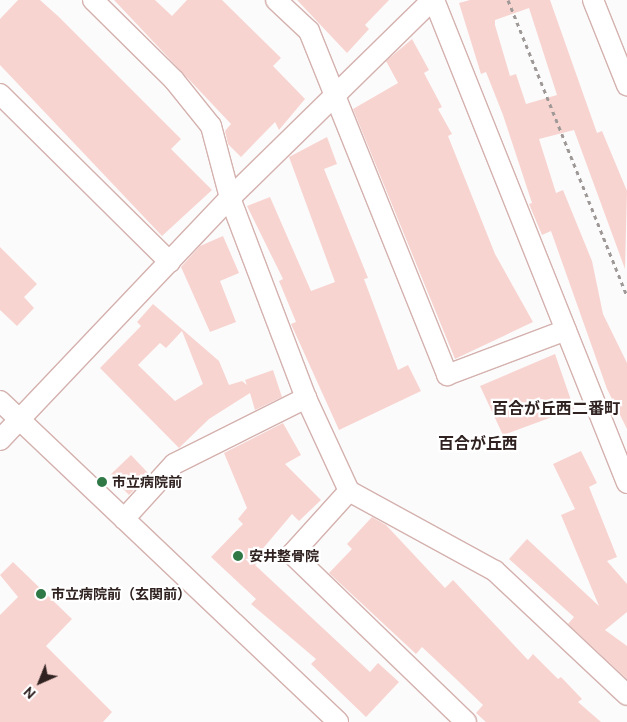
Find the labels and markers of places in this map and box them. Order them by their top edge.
place label: 市立病院前 [112,474,182,490]
marker: 市立病院前 [96,476,108,488]
place label: 安井整骨院 [249,548,319,564]
marker: 安井整骨院 [231,549,245,563]
place label: 市立病院前（玄関前） [51,586,191,602]
marker: 市立病院前（玄関前） [35,588,47,600]

